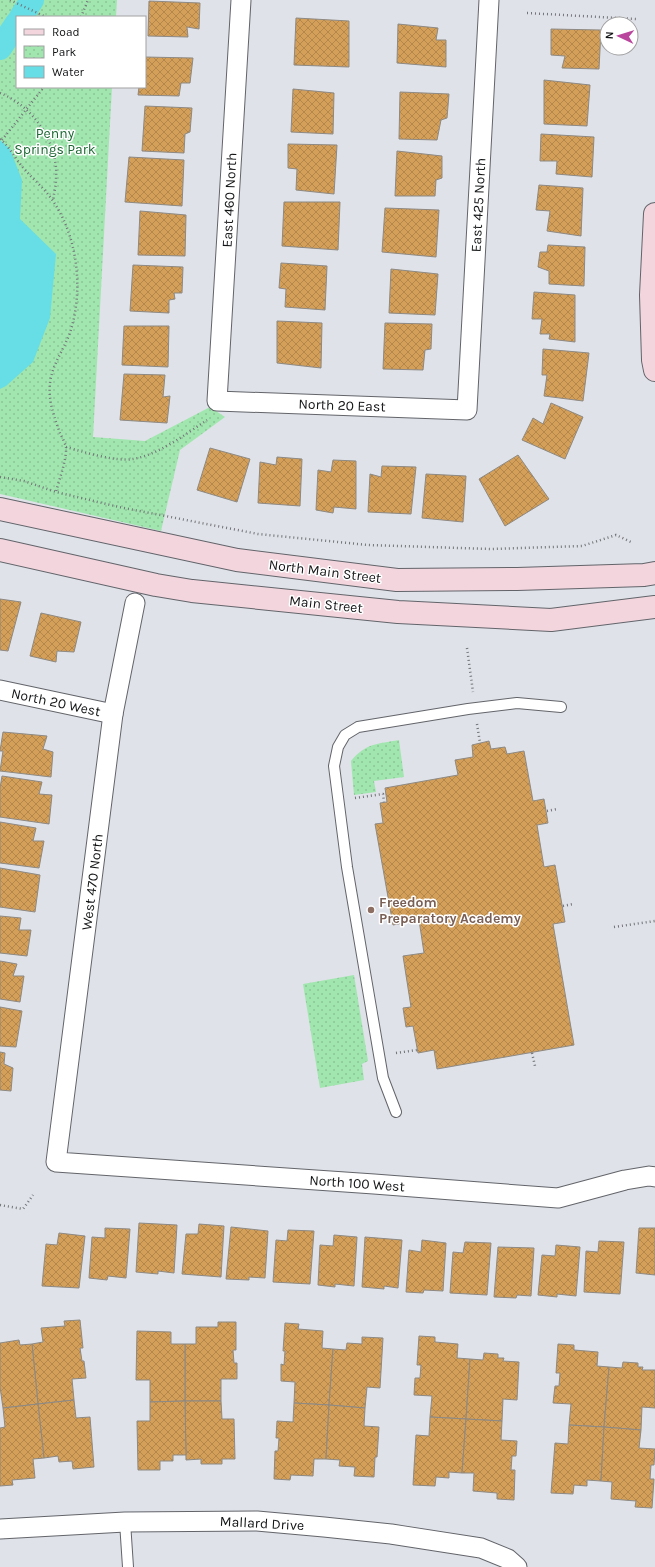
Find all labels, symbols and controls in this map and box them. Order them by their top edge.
legend [16,16,146,88]
north arrow [599,16,639,56]
text: Road [52,25,80,39]
text: N [603,31,616,40]
text: Park [52,45,77,59]
text: Water [52,65,85,79]
park label: Penny Springs Park [14,125,96,158]
street label: East 460 North [219,152,240,248]
street label: East 425 North [468,157,489,253]
street label: North 20 East [298,395,386,416]
street label: North Main Street [268,556,382,587]
street label: Main Street [288,592,364,617]
street label: North 20 West [10,685,102,720]
street label: West 470 North [78,833,107,931]
place label: Freedom Preparatory Academy [379,894,521,927]
marker: Freedom Preparatory Academy [366,905,376,915]
street label: North 100 West [309,1172,405,1195]
street label: Mallard Drive [219,1513,305,1534]

